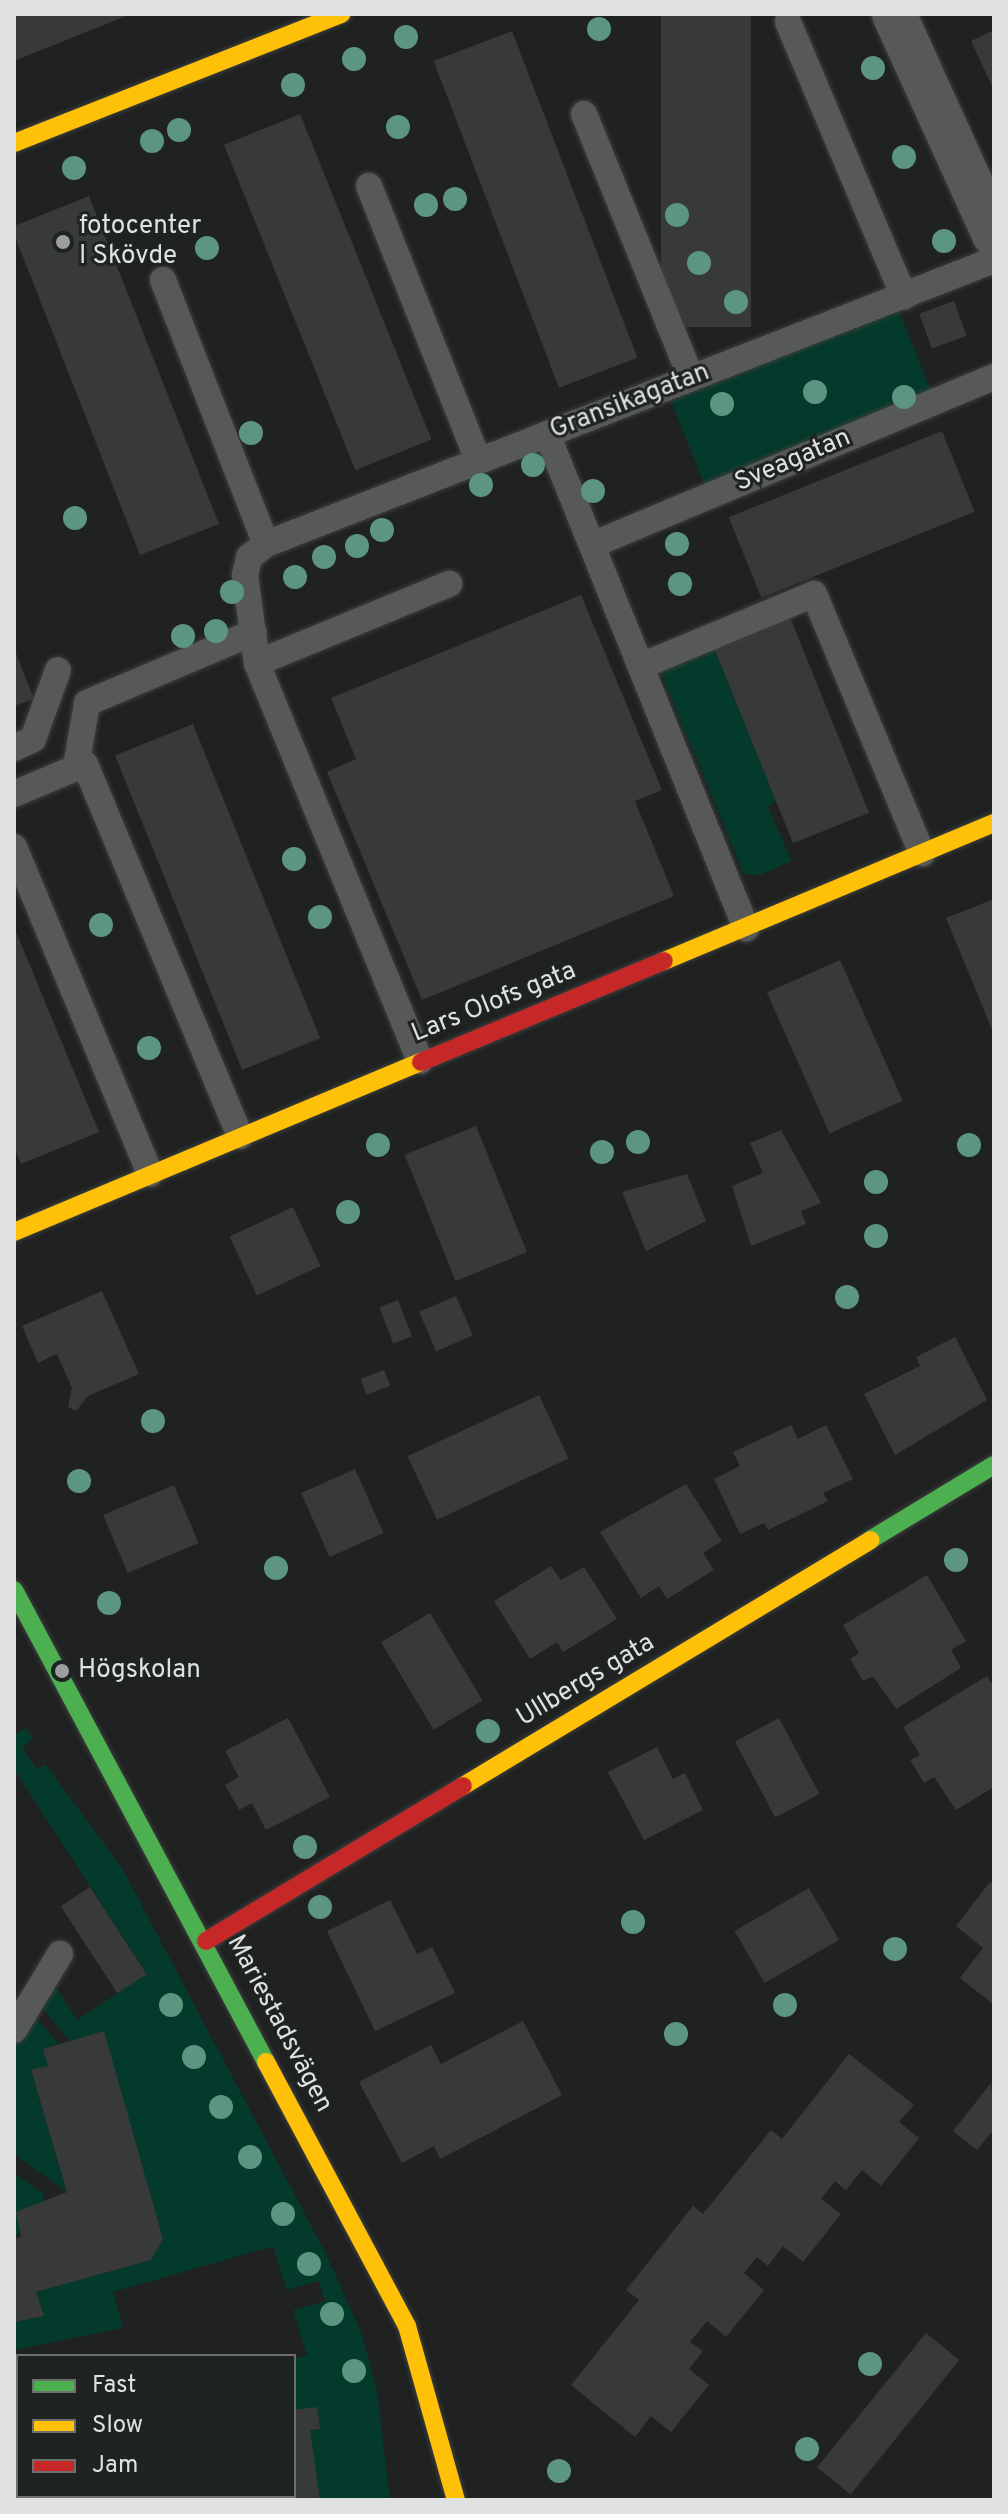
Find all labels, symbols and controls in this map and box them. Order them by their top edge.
place label: fotocenter I Skövde [79,211,201,272]
marker: fotocenter I Skövde [54,233,72,251]
street label: Gransikagatan [546,357,714,447]
street label: Sveagatan [731,423,855,499]
street label: Lars Olofs gata [407,956,581,1050]
street label: Ullbergs gata [512,1628,660,1734]
place label: Högskolan [78,1655,201,1687]
marker: Högskolan [53,1662,71,1680]
street label: Mariestadsvägen [219,1930,339,2118]
legend [16,2354,296,2498]
text: Fast [92,2371,136,2401]
text: Slow [92,2411,143,2441]
text: Jam [92,2451,138,2481]

